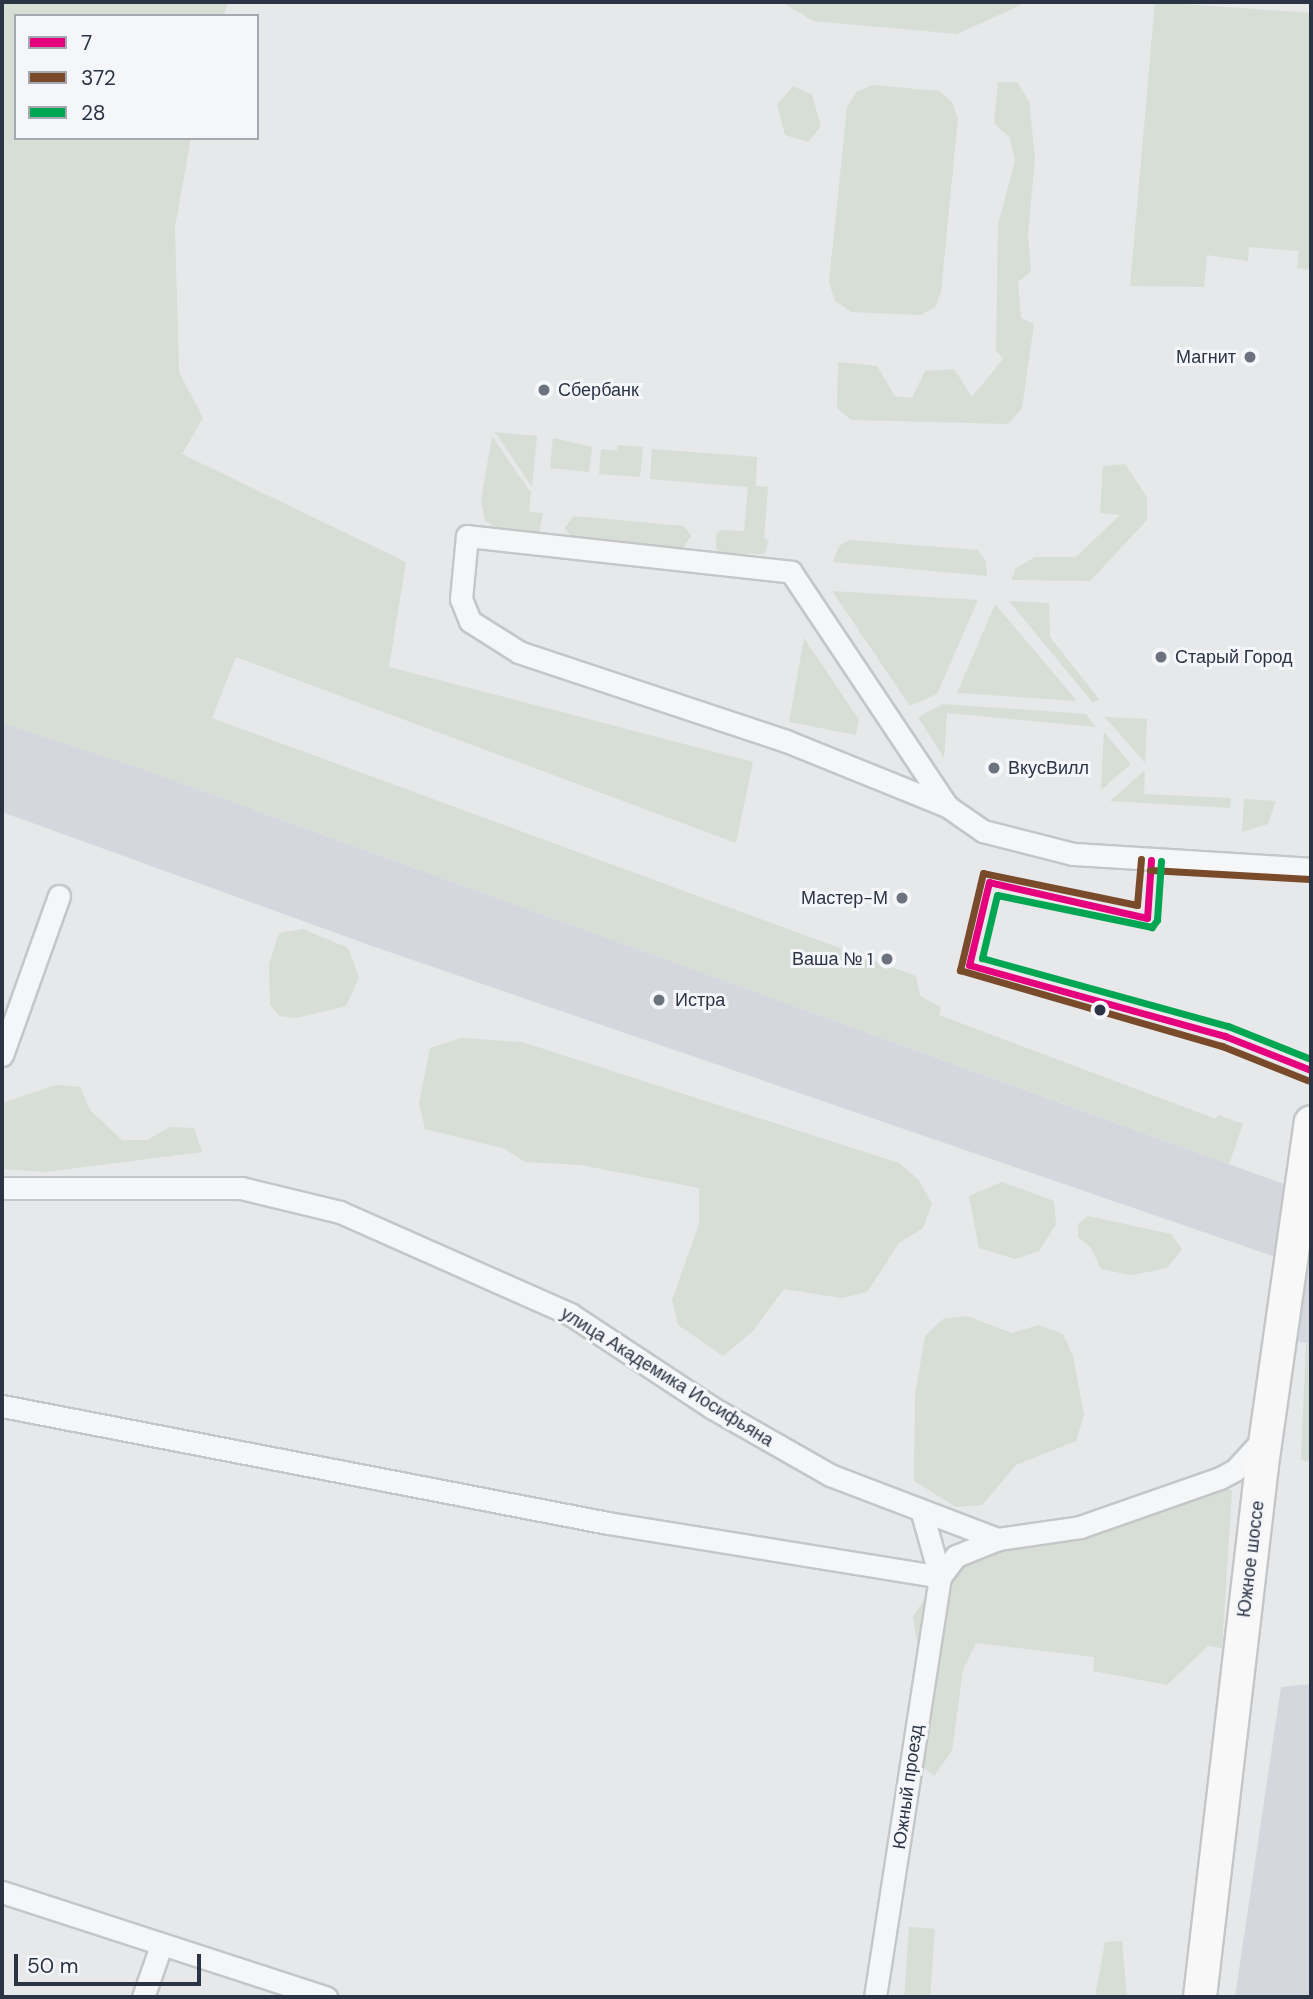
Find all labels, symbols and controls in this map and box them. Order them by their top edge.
legend [14,14,259,140]
text: 7 [81,29,92,57]
text: 372 [81,64,116,92]
text: 28 [81,99,106,127]
place label: Магнит [1176,346,1236,368]
marker: Магнит [1242,349,1258,365]
place label: Сбербанк [558,379,639,401]
marker: Сбербанк [536,382,552,398]
place label: Старый Город [1175,646,1293,668]
marker: Старый Город [1153,649,1169,665]
place label: ВкусВилл [1008,757,1089,779]
marker: ВкусВилл [986,760,1002,776]
place label: Мастер-М [801,887,888,909]
marker: Мастер-М [894,890,910,906]
place label: Ваша № 1 [792,948,873,970]
marker: Ваша № 1 [879,951,895,967]
place label: Истра [675,989,725,1011]
marker: Истра [649,990,669,1010]
unlabelled marker [1093,1003,1107,1017]
street label: улица Академика Иосифьяна [557,1303,777,1451]
street label: Южное шоссе [1233,1499,1269,1619]
street label: Южный проезд [889,1723,927,1851]
scale bar [18,1940,205,1984]
text: 50 m [27,1952,78,1980]

